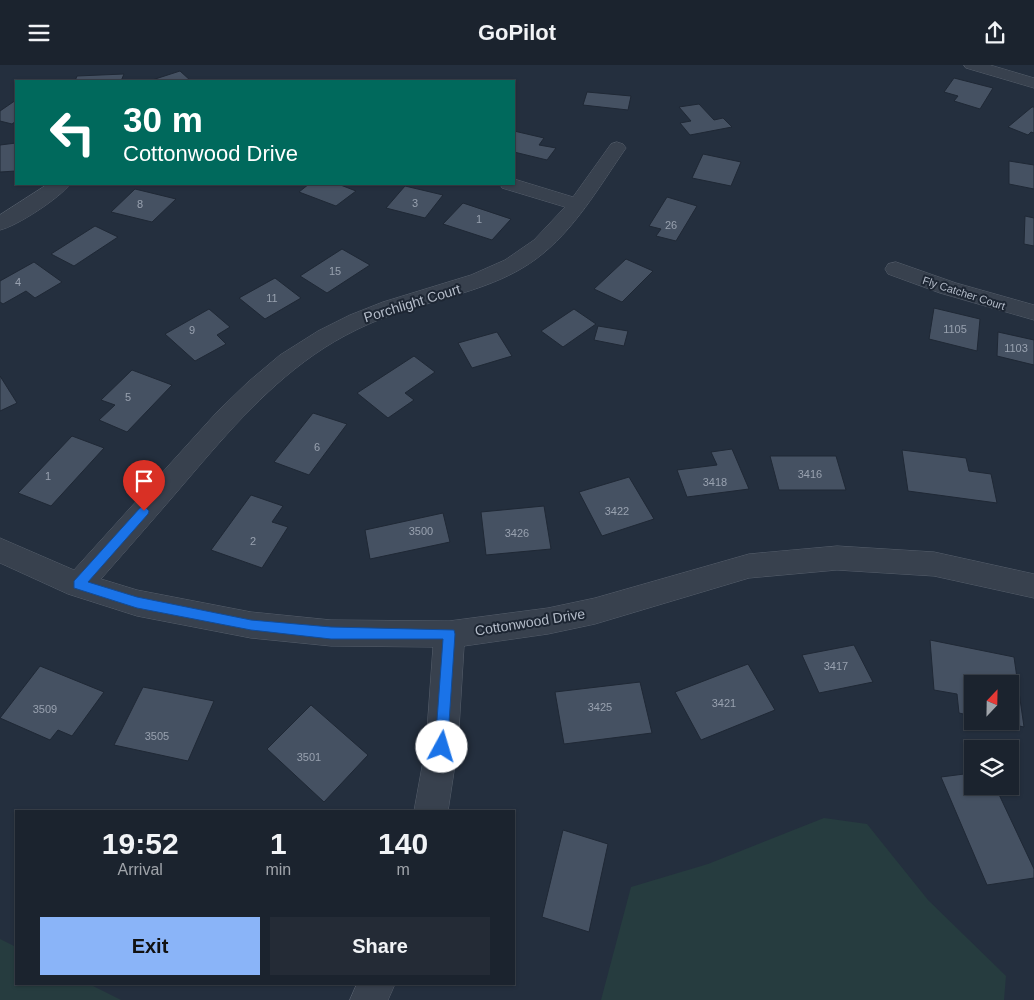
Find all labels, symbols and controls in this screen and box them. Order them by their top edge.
icon: menu [25,19,53,47]
icon: share [981,19,1009,47]
text: GoPilot [478,20,556,45]
icon: left [40,100,105,165]
text: 30 m [123,100,203,139]
text: Cottonwood Drive [123,141,298,166]
house number: 3 [412,197,418,209]
house number: 8 [137,198,143,210]
house number: 1 [476,213,482,225]
house number: 26 [665,219,677,231]
house number: 15 [329,265,341,277]
street label: Fly Catcher Court [921,274,1007,312]
house number: 4 [15,276,21,288]
street label: Porchlight Court [362,281,462,325]
house number: 11 [266,292,278,304]
house number: 1105 [943,323,967,335]
house number: 9 [189,324,195,336]
house number: 1103 [1004,342,1028,354]
house number: 5 [125,391,131,403]
house number: 6 [314,441,320,453]
pin [123,460,165,511]
icon: arrive [130,467,158,495]
house number: 3416 [798,468,822,480]
house number: 1 [45,470,51,482]
house number: 3418 [703,476,727,488]
house number: 3422 [605,505,629,517]
house number: 3500 [409,525,433,537]
house number: 3426 [505,527,529,539]
house number: 2 [250,535,256,547]
street label: Cottonwood Drive [474,605,586,639]
house number: 3417 [824,660,848,672]
north arrow [964,675,1019,730]
map controls [964,675,1019,795]
house number: 3421 [712,697,736,709]
house number: 3425 [588,701,612,713]
house number: 3509 [33,703,57,715]
position arrow [415,720,467,772]
house number: 3505 [145,730,169,742]
button: layers [964,740,1019,795]
house number: 3501 [297,751,321,763]
text: 19:52 [102,827,179,860]
text: 1 [270,827,287,860]
text: 140 [378,827,428,860]
text: Arrival [118,861,163,878]
text: min [265,861,291,878]
text: m [396,861,410,878]
button: Exit [40,917,260,975]
button: Share [270,917,490,975]

